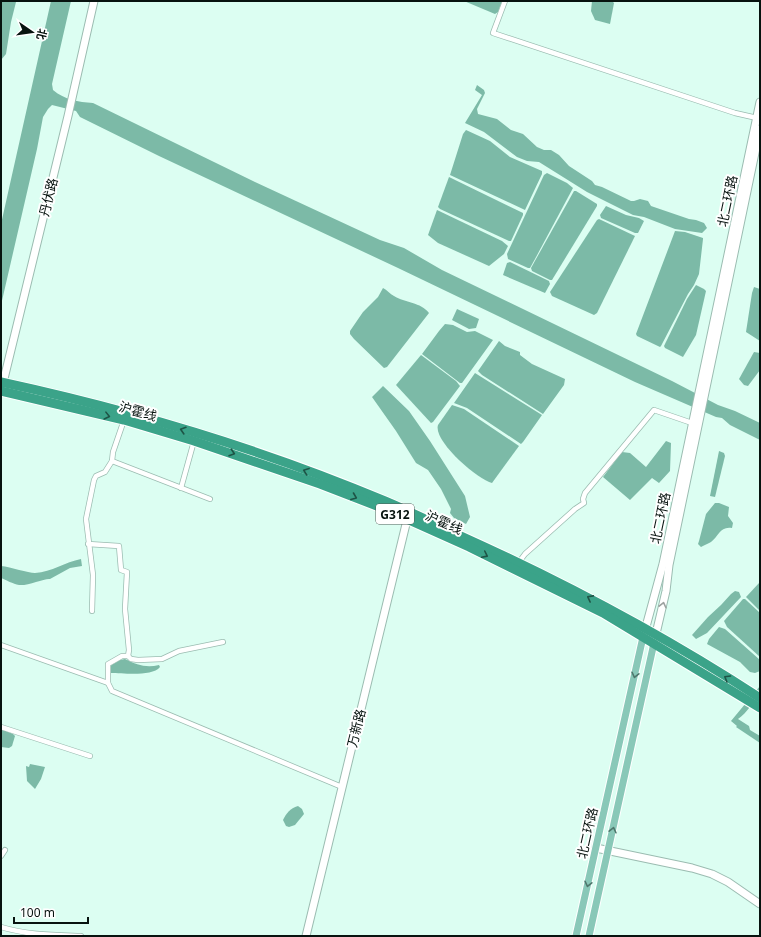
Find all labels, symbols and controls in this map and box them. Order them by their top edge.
north arrow [12,12,52,52]
text: 北 [34,27,51,41]
street label: 北二环路 [713,174,741,228]
street label: 丹伏路 [35,176,61,218]
street label: 沪霍线 [117,397,159,425]
one-way arrow [103,411,110,420]
one-way arrow [179,426,186,435]
one-way arrow [228,448,235,457]
one-way arrow [302,467,309,475]
street label: 北二环路 [646,491,674,545]
one-way arrow [350,493,357,501]
road number: G312 [376,504,414,524]
street label: 沪霍线 [423,506,465,538]
one-way arrow [481,550,489,558]
one-way arrow [587,596,595,603]
one-way arrow [658,602,667,609]
one-way arrow [631,672,639,678]
one-way arrow [724,675,731,682]
street label: 万新路 [343,707,369,749]
street label: 北二环路 [572,806,602,860]
one-way arrow [608,826,617,833]
one-way arrow [584,881,592,887]
scale bar [14,899,88,925]
text: 100 m [20,904,55,921]

